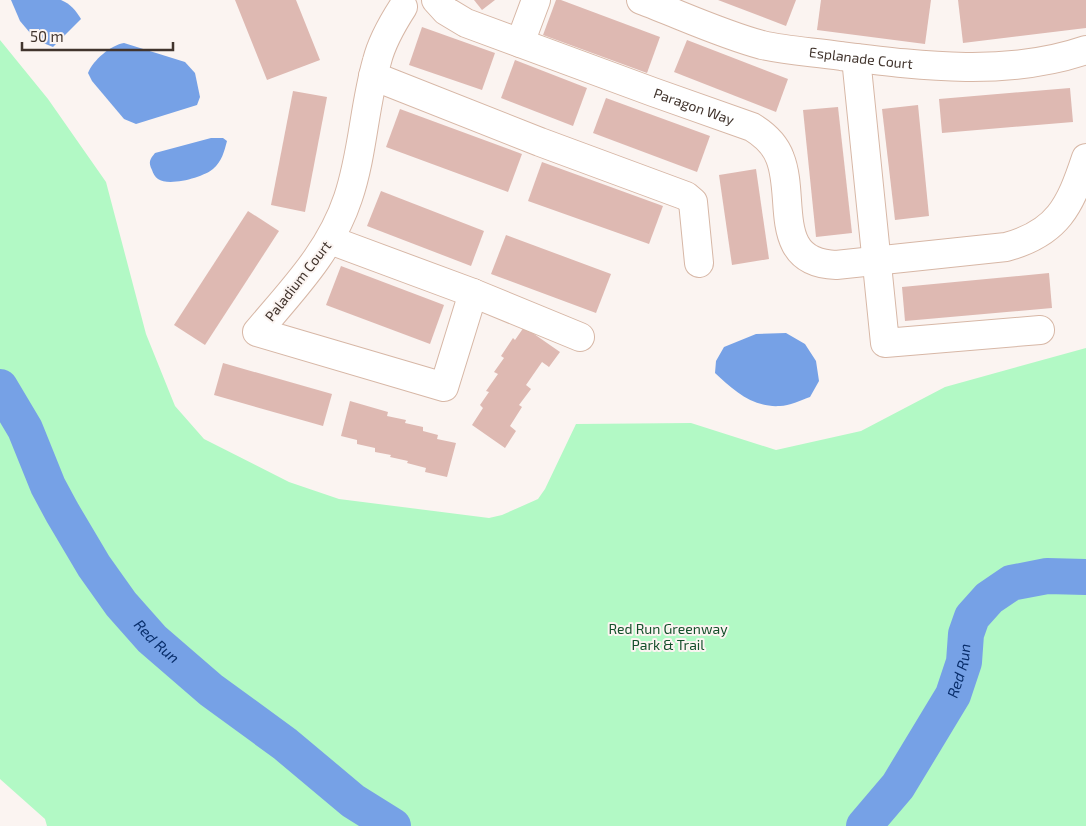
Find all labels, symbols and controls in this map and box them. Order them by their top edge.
scale bar [22,20,174,52]
text: 50 m [30,27,64,45]
street label: Esplanade Court [808,43,914,72]
street label: Paragon Way [652,84,737,128]
street label: Paladium Court [261,237,334,324]
water label: Red Run [131,615,183,667]
park label: Red Run Greenway Park & Trail [608,620,728,653]
water label: Red Run [943,643,973,700]

